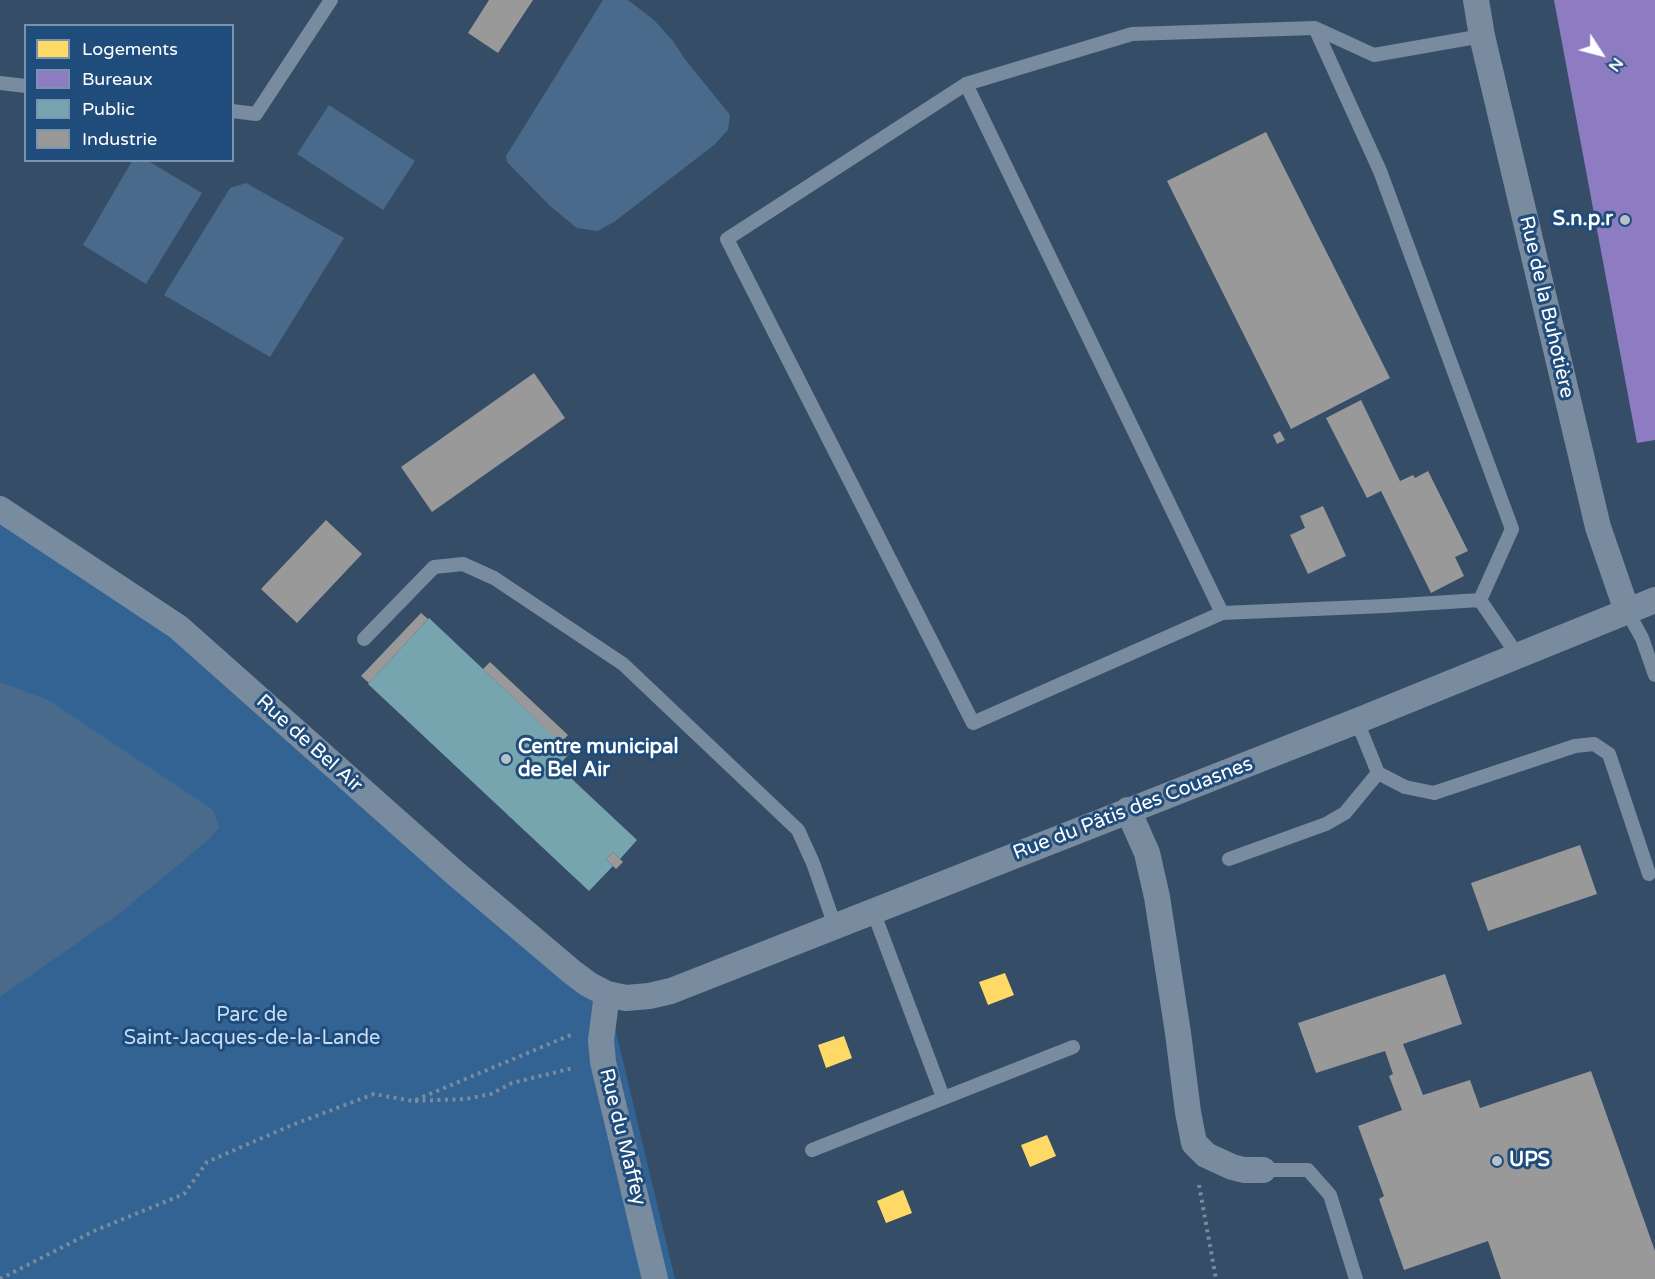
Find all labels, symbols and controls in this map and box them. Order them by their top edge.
legend [24,24,234,162]
north arrow [1571,24,1631,84]
text: Logements [82,38,178,60]
text: N [1604,53,1627,76]
text: Bureaux [82,68,153,90]
text: Public [82,98,135,120]
text: Industrie [82,128,157,150]
place label: S.n.p.r [1553,208,1613,232]
marker: S.n.p.r [1618,213,1632,227]
street label: Rue de la Buhotière [1513,214,1579,400]
street label: Rue de Bel Air [251,690,367,798]
place label: Centre municipal de Bel Air [518,736,678,783]
marker: Centre municipal de Bel Air [499,752,513,766]
street label: Rue du Pâtis des Couasnes [1010,752,1256,866]
park label: Parc de Saint-Jacques-de-la-Lande [124,1004,380,1051]
street label: Rue du Maffey [593,1066,651,1208]
place label: UPS [1509,1149,1550,1173]
marker: UPS [1490,1154,1504,1168]

